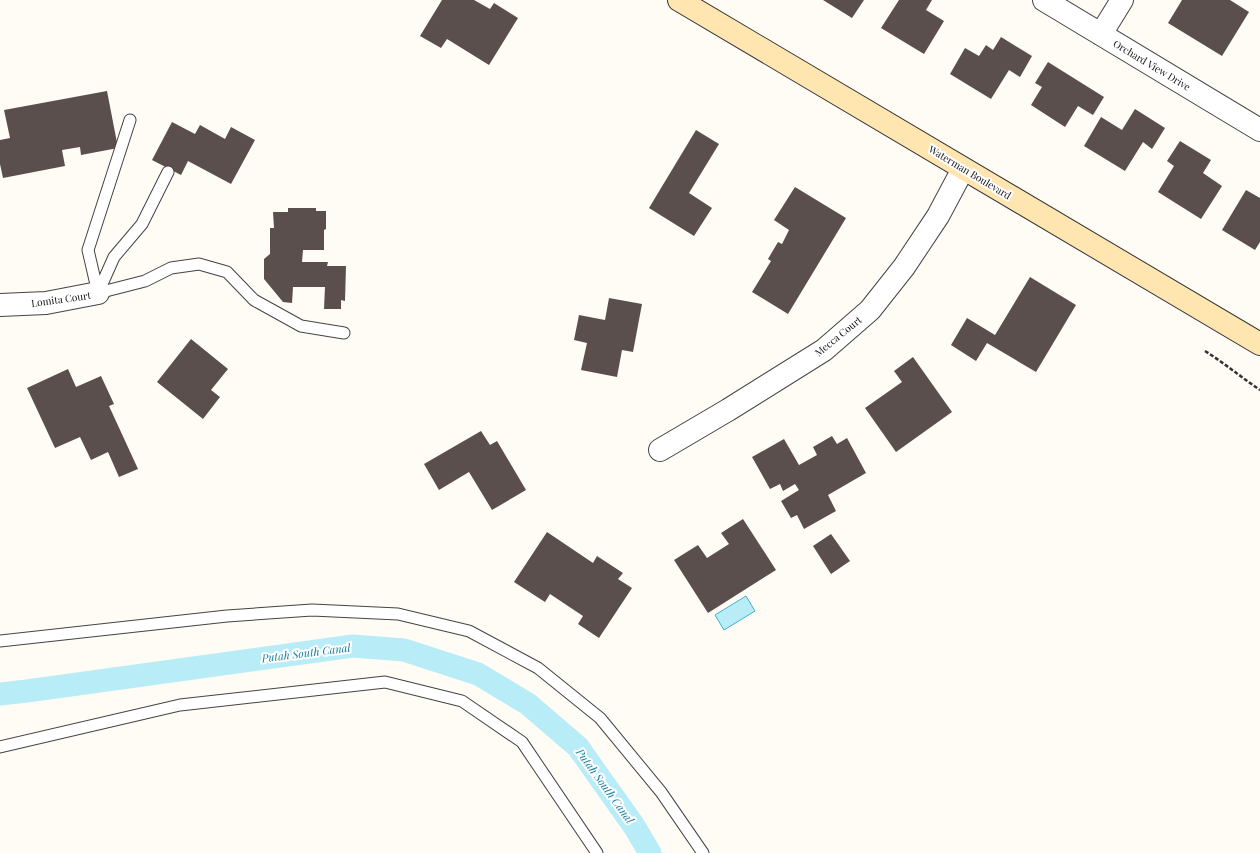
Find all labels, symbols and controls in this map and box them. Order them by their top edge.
street label: Orchard View Drive [1111,36,1193,94]
street label: Waterman Boulevard [925,141,1014,202]
street label: Lomita Court [30,288,92,310]
street label: Mecca Court [812,312,865,359]
water label: Putah South Canal [260,640,352,666]
water label: Putah South Canal [573,744,638,827]

